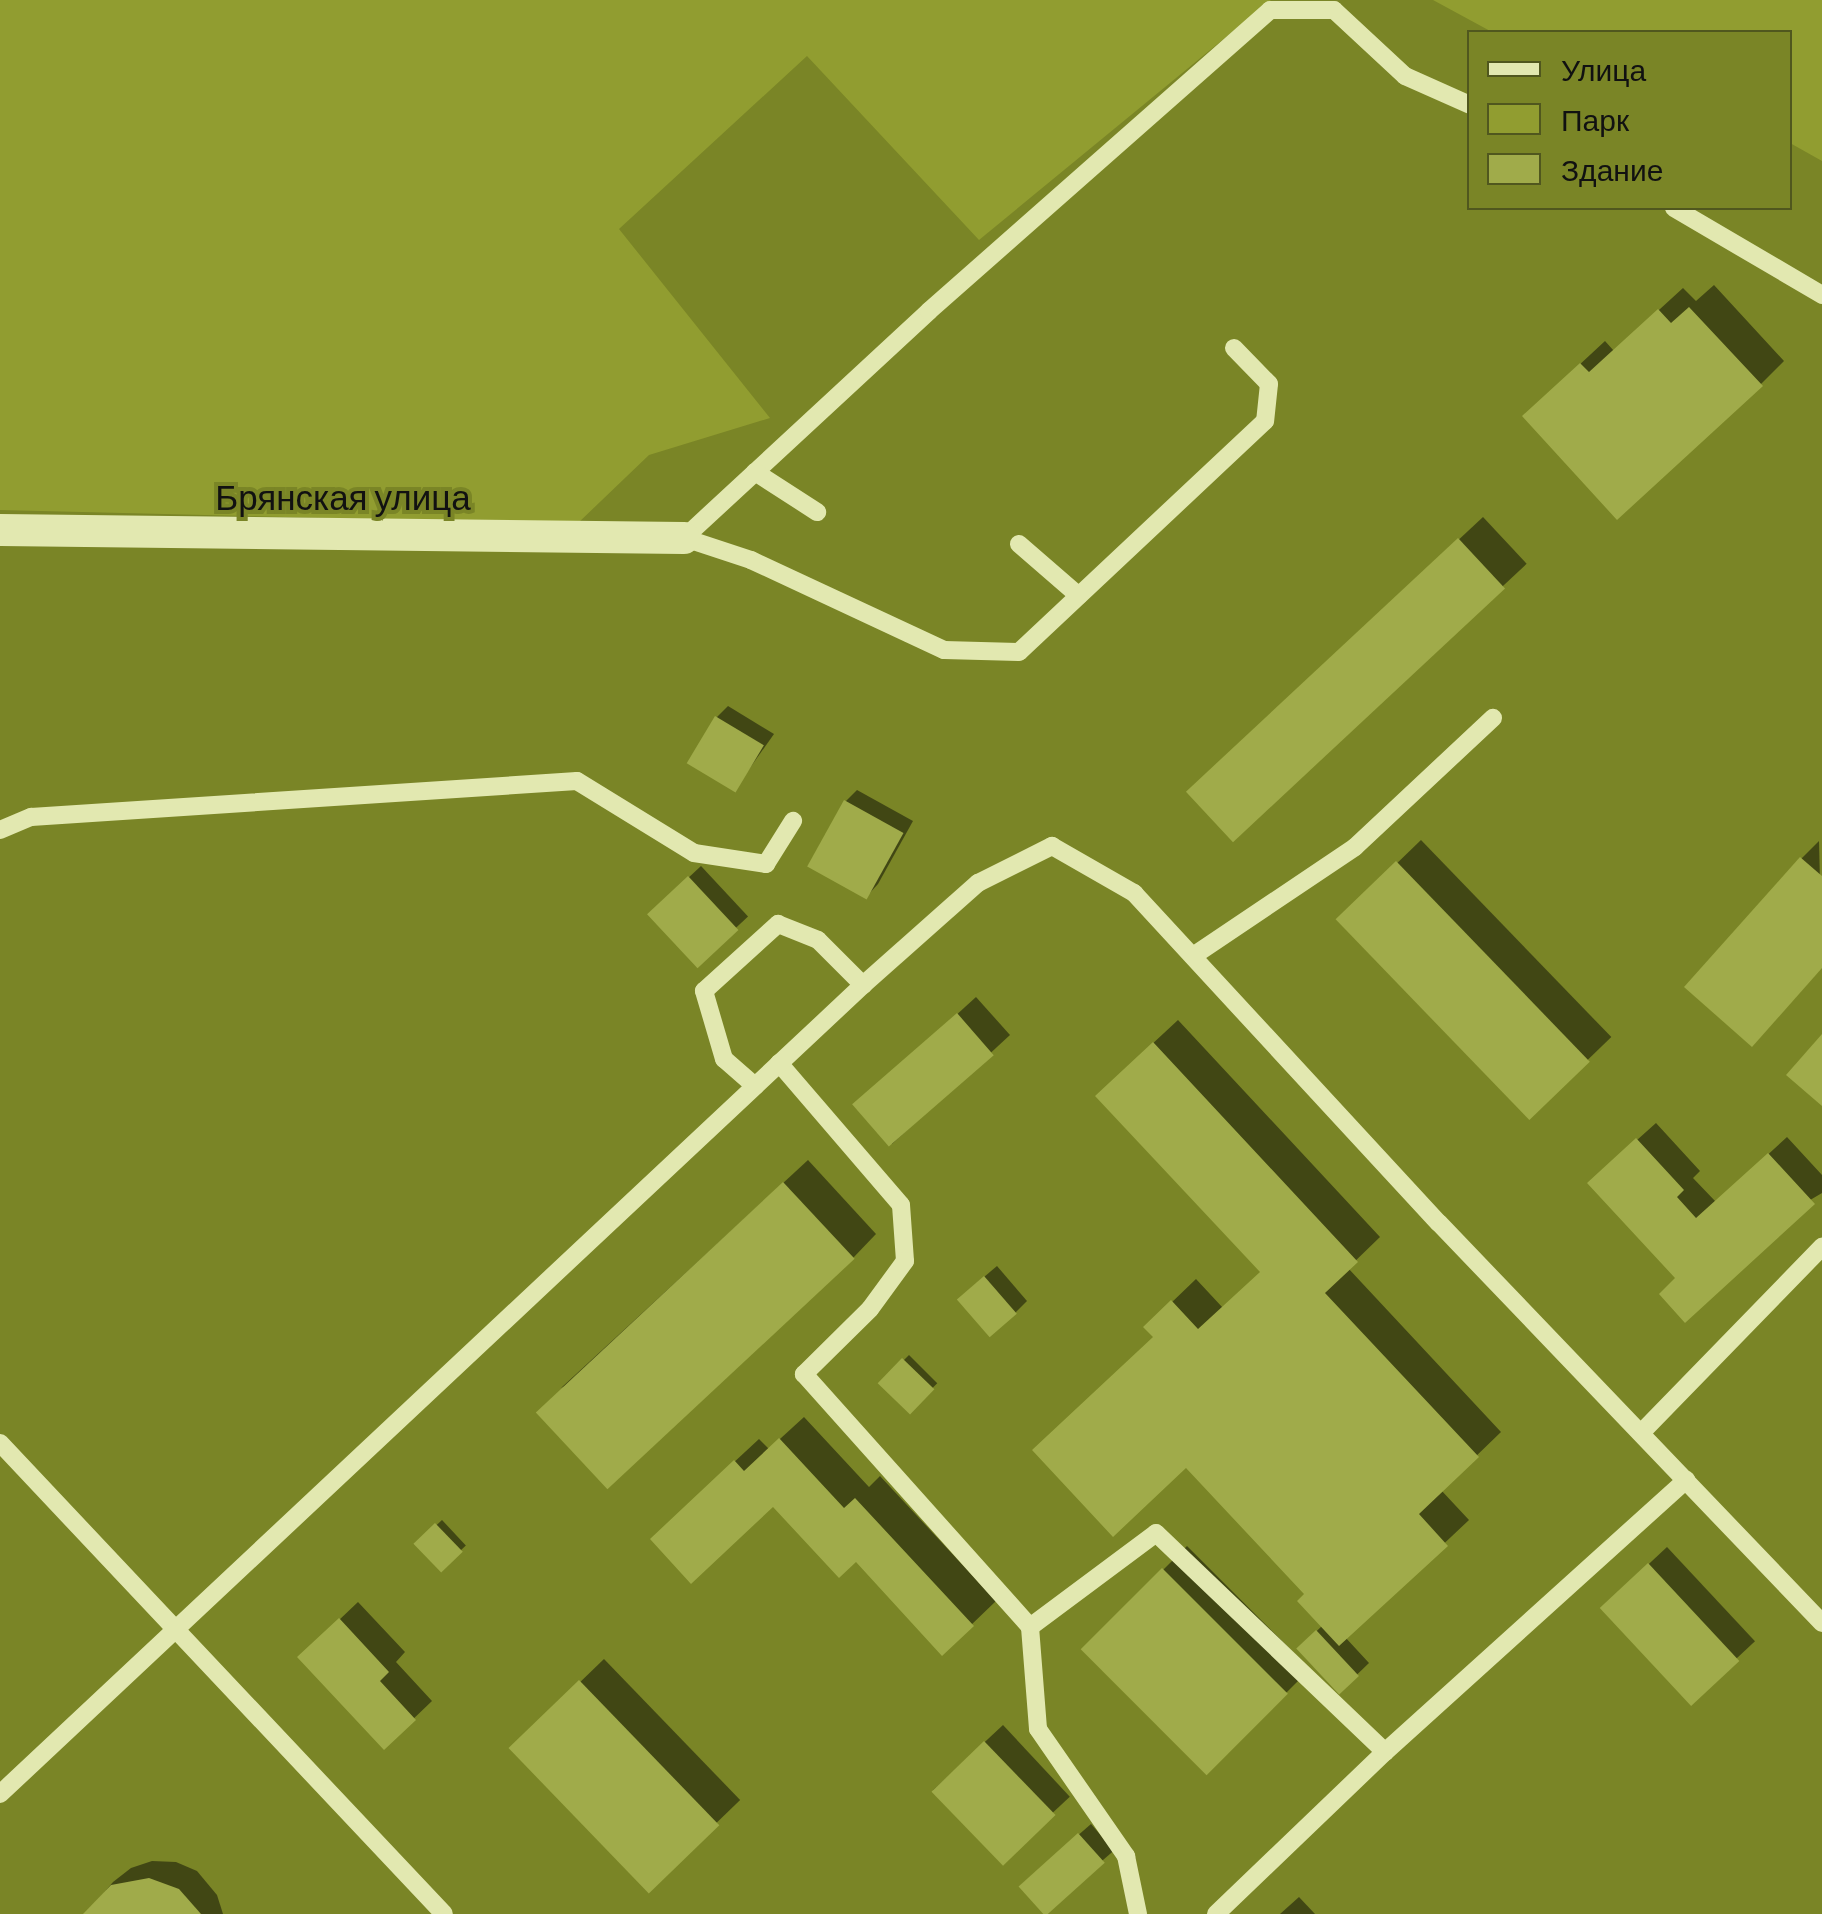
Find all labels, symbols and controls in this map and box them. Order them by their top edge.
legend [1467,30,1792,210]
text: Улица [1561,51,1646,87]
text: Парк [1561,101,1629,137]
text: Здание [1561,151,1663,187]
street label: Брянская улица [215,475,471,517]

